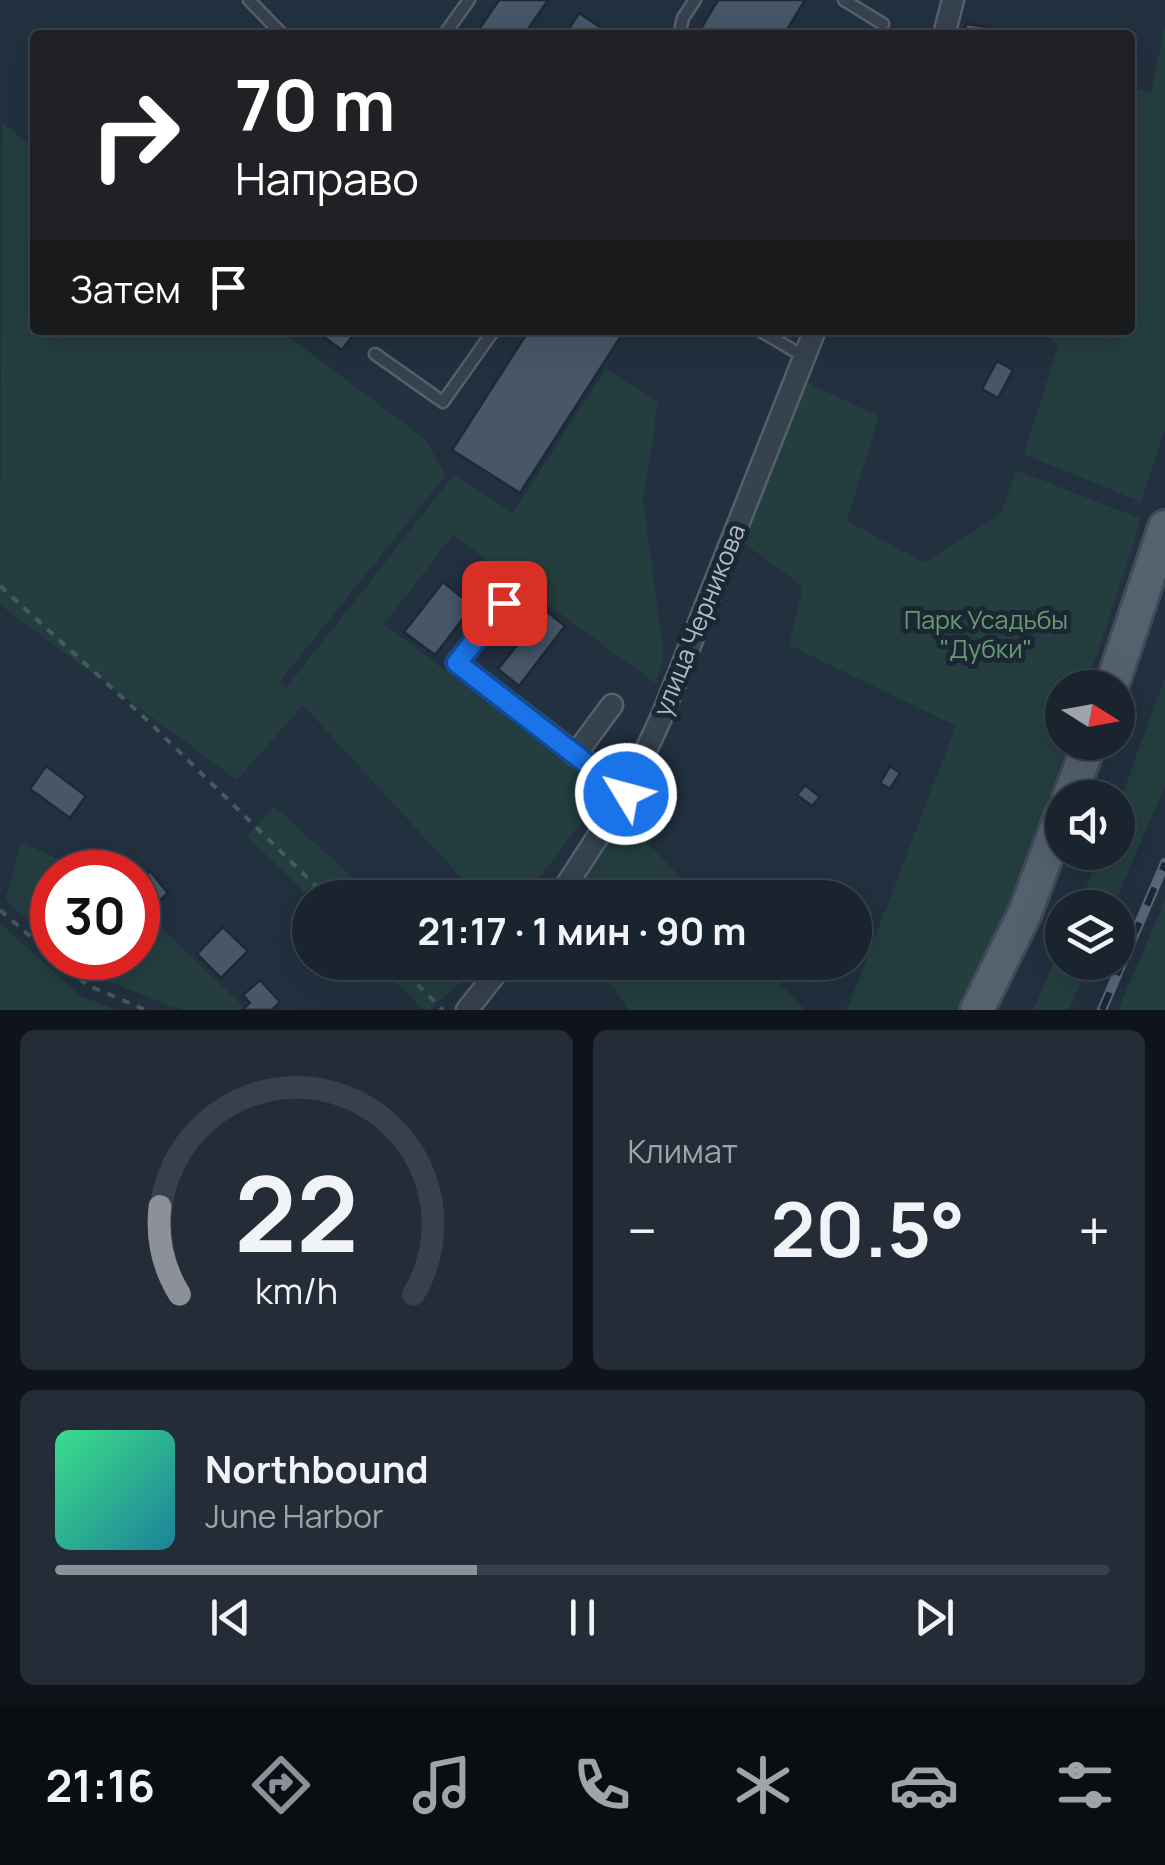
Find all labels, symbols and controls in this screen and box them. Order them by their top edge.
text: 70 m [235,56,395,152]
icon: right [70,70,200,200]
text: Направо [235,147,419,209]
icon: arrive [201,260,256,315]
text: Затем [70,262,181,314]
street label: улица Черникова [644,518,753,721]
pin [462,561,547,646]
icon: arrive [477,576,532,631]
park label: Парк Усадьбы "Дубки" [904,602,1068,666]
north arrow [1045,670,1135,760]
map controls [1045,670,1135,980]
position arrow [574,742,678,846]
button: sound [1045,780,1135,870]
speed limit sign: 30 [30,850,160,980]
button: layers [1045,890,1135,980]
text: 21:17 · 1 мин · 90 m [418,904,746,956]
text: Климат [628,1129,738,1173]
text: 22 [234,1141,358,1283]
text: 20.5° [771,1177,965,1280]
text: − [628,1192,657,1268]
text: + [1078,1192,1110,1268]
text: km/h [255,1266,338,1315]
text: Northbound [205,1442,429,1494]
text: June Harbor [205,1494,383,1538]
icon: previous [203,1590,258,1645]
icon: pause [555,1590,610,1645]
icon: next [907,1590,962,1645]
icon: directions [246,1750,316,1820]
icon: music [407,1750,477,1820]
icon: phone [567,1750,637,1820]
icon: climate [728,1750,798,1820]
icon: car [889,1750,959,1820]
icon: filters [1050,1750,1120,1820]
text: 21:16 [45,1754,155,1816]

